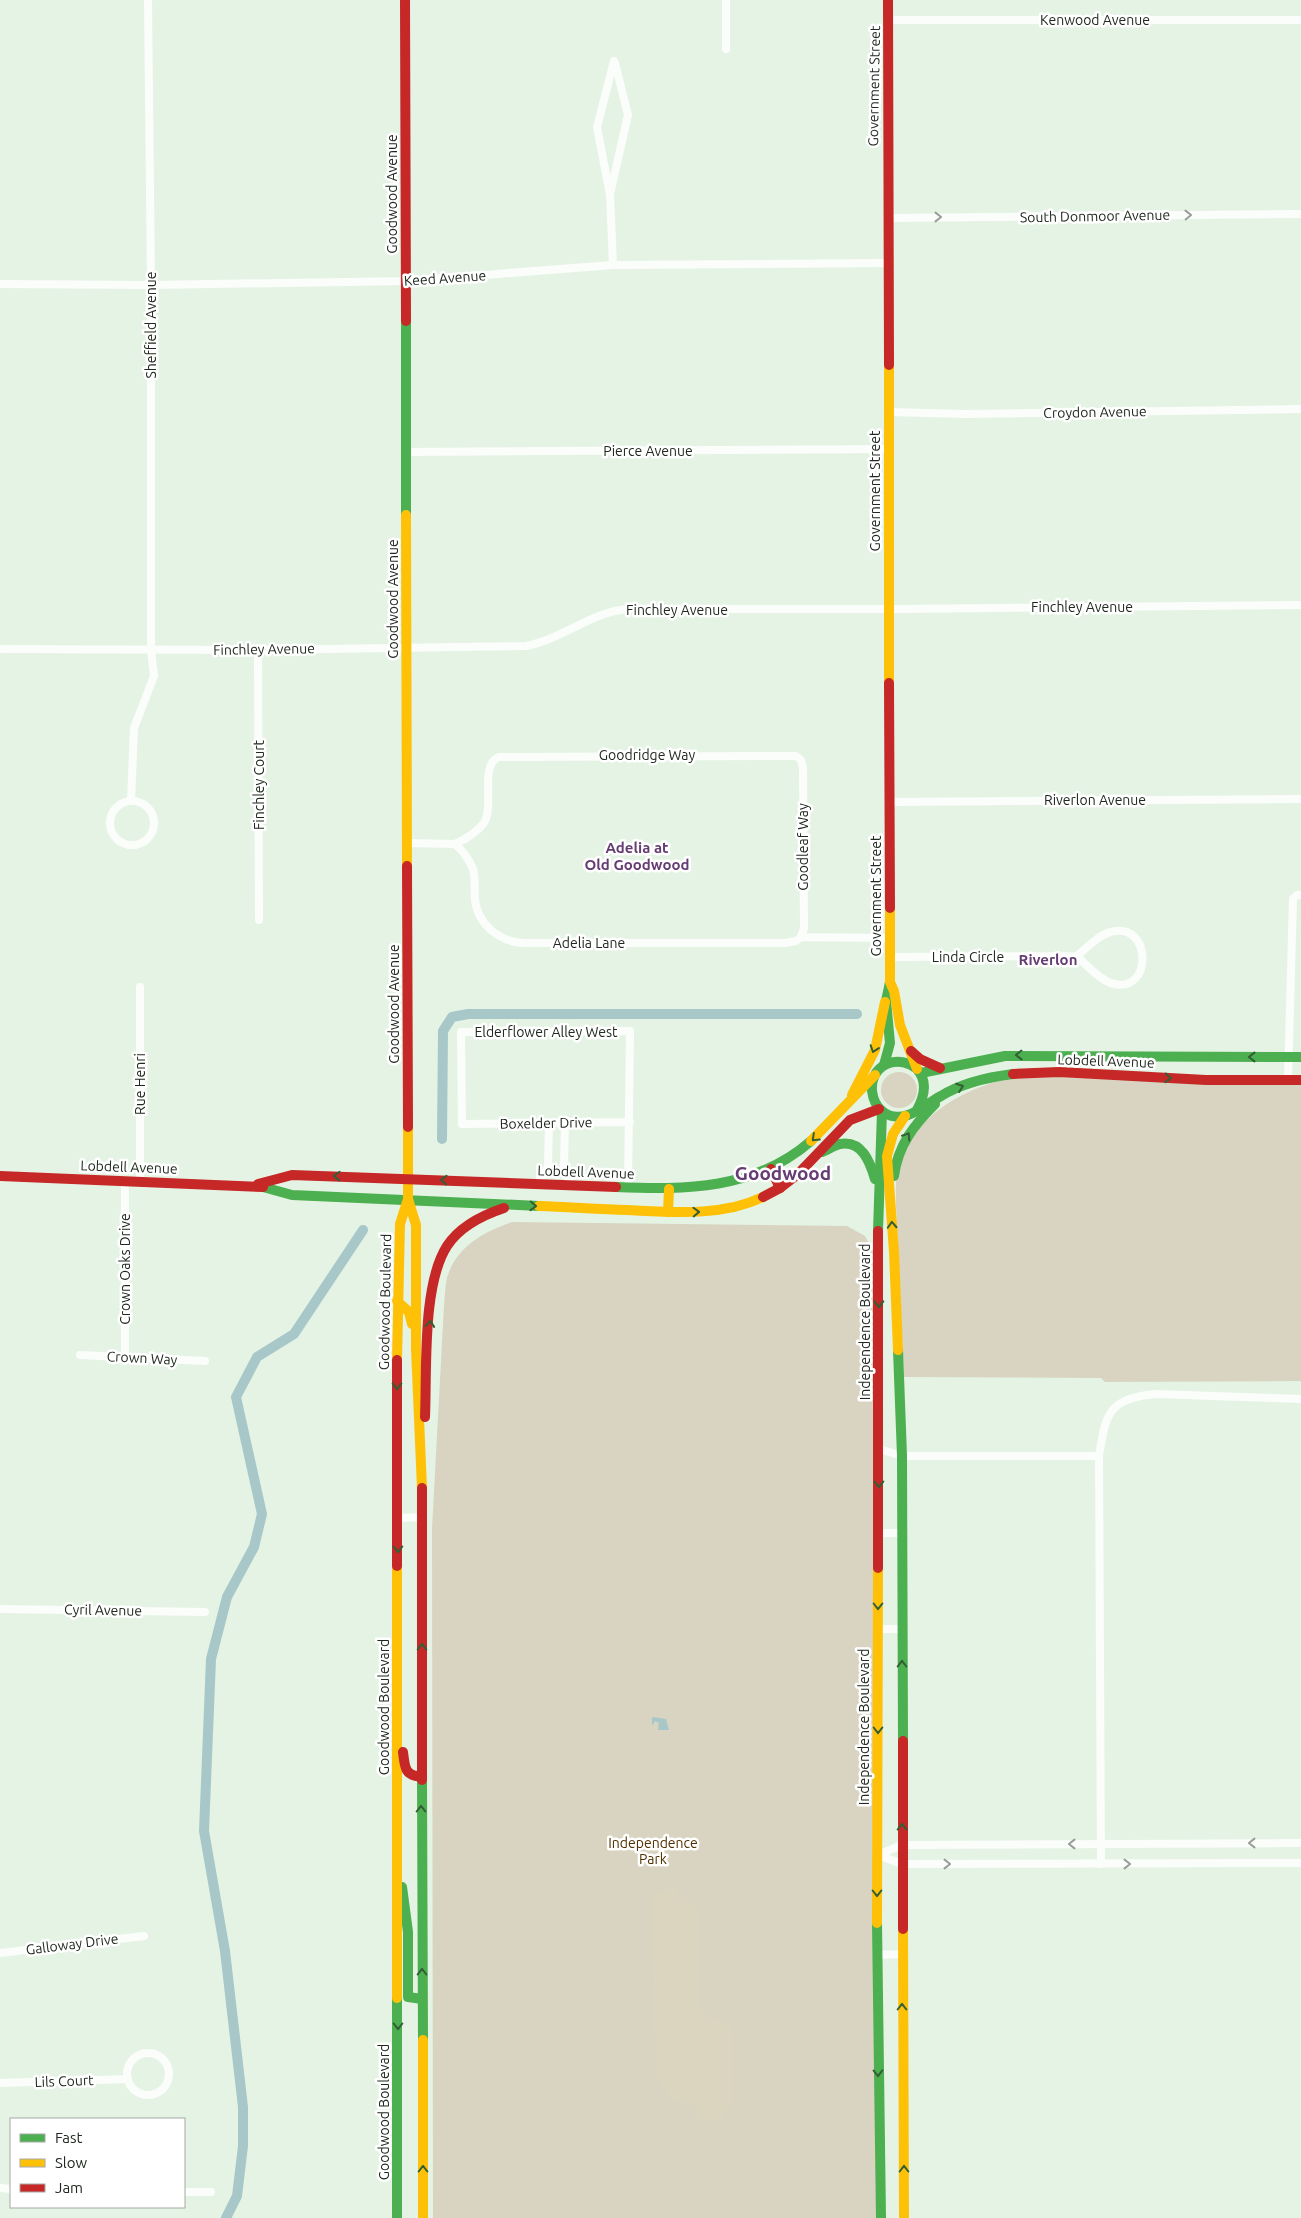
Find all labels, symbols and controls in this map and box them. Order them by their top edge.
street label: Kenwood Avenue [1040,12,1150,28]
street label: Government Street [865,25,883,147]
street label: Goodwood Avenue [384,134,400,254]
street label: South Donmoor Avenue [1020,207,1170,225]
one-way arrow [1184,210,1192,220]
one-way arrow [934,212,942,222]
street label: Keed Avenue [403,267,487,289]
street label: Sheffield Avenue [143,271,159,379]
street label: Croydon Avenue [1043,403,1147,421]
street label: Government Street [867,430,883,551]
street label: Pierce Avenue [603,443,693,459]
street label: Goodwood Avenue [385,539,401,659]
street label: Finchley Avenue [1031,599,1133,615]
street label: Finchley Avenue [626,602,728,618]
street label: Finchley Avenue [213,640,315,658]
street label: Finchley Court [251,739,267,830]
street label: Goodridge Way [599,747,695,763]
street label: Riverlon Avenue [1044,792,1146,808]
street label: Goodleaf Way [795,803,811,891]
street label: Government Street [868,835,884,956]
district label: Adelia at Old Goodwood [585,839,689,873]
street label: Adelia Lane [553,935,625,951]
street label: Goodwood Avenue [386,944,402,1064]
street label: Linda Circle [932,949,1004,965]
district label: Riverlon [1019,951,1077,968]
street label: Elderflower Alley West [474,1024,618,1040]
one-way arrow [870,1044,880,1053]
one-way arrow [1015,1050,1023,1061]
street label: Lobdell Avenue [1057,1051,1155,1071]
one-way arrow [1248,1051,1256,1062]
street label: Rue Henri [132,1053,148,1115]
one-way arrow [1164,1072,1172,1083]
one-way arrow [955,1083,964,1093]
street label: Boxelder Drive [499,1114,593,1132]
one-way arrow [812,1132,821,1141]
one-way arrow [901,1132,910,1141]
street label: Lobdell Avenue [80,1157,178,1177]
street label: Lobdell Avenue [537,1162,635,1182]
district label: Goodwood [735,1162,831,1184]
one-way arrow [333,1171,341,1182]
one-way arrow [439,1175,447,1185]
one-way arrow [529,1201,537,1212]
one-way arrow [692,1206,700,1217]
street label: Crown Oaks Drive [117,1213,133,1325]
one-way arrow [887,1221,898,1229]
street label: Goodwood Boulevard [376,1234,394,1370]
street label: Independence Boulevard [857,1244,873,1400]
one-way arrow [874,1300,884,1308]
one-way arrow [424,1320,435,1328]
street label: Crown Way [106,1348,178,1368]
one-way arrow [392,1383,402,1391]
one-way arrow [874,1480,884,1488]
one-way arrow [393,1546,403,1553]
street label: Cyril Avenue [64,1601,142,1619]
one-way arrow [873,1602,883,1610]
street label: Goodwood Boulevard [376,1639,392,1775]
one-way arrow [417,1643,427,1650]
street label: Independence Boulevard [856,1649,872,1805]
one-way arrow [897,1660,907,1668]
one-way arrow [873,1727,883,1735]
one-way arrow [416,1805,426,1813]
one-way arrow [897,1823,907,1830]
park label: Independence Park [608,1835,698,1867]
one-way arrow [1248,1838,1256,1848]
one-way arrow [1068,1839,1076,1849]
one-way arrow [944,1859,951,1869]
one-way arrow [1124,1859,1131,1869]
one-way arrow [872,1890,882,1897]
street label: Galloway Drive [25,1930,119,1958]
one-way arrow [417,1968,427,1976]
one-way arrow [897,2003,908,2011]
one-way arrow [393,2023,403,2031]
street label: Goodwood Boulevard [376,2044,392,2180]
one-way arrow [873,2070,883,2077]
street label: Lils Court [34,2072,94,2090]
legend [10,2118,185,2208]
text: Fast [55,2129,83,2146]
text: Slow [55,2154,88,2171]
one-way arrow [418,2165,428,2173]
one-way arrow [899,2165,909,2173]
text: Jam [55,2179,83,2196]

